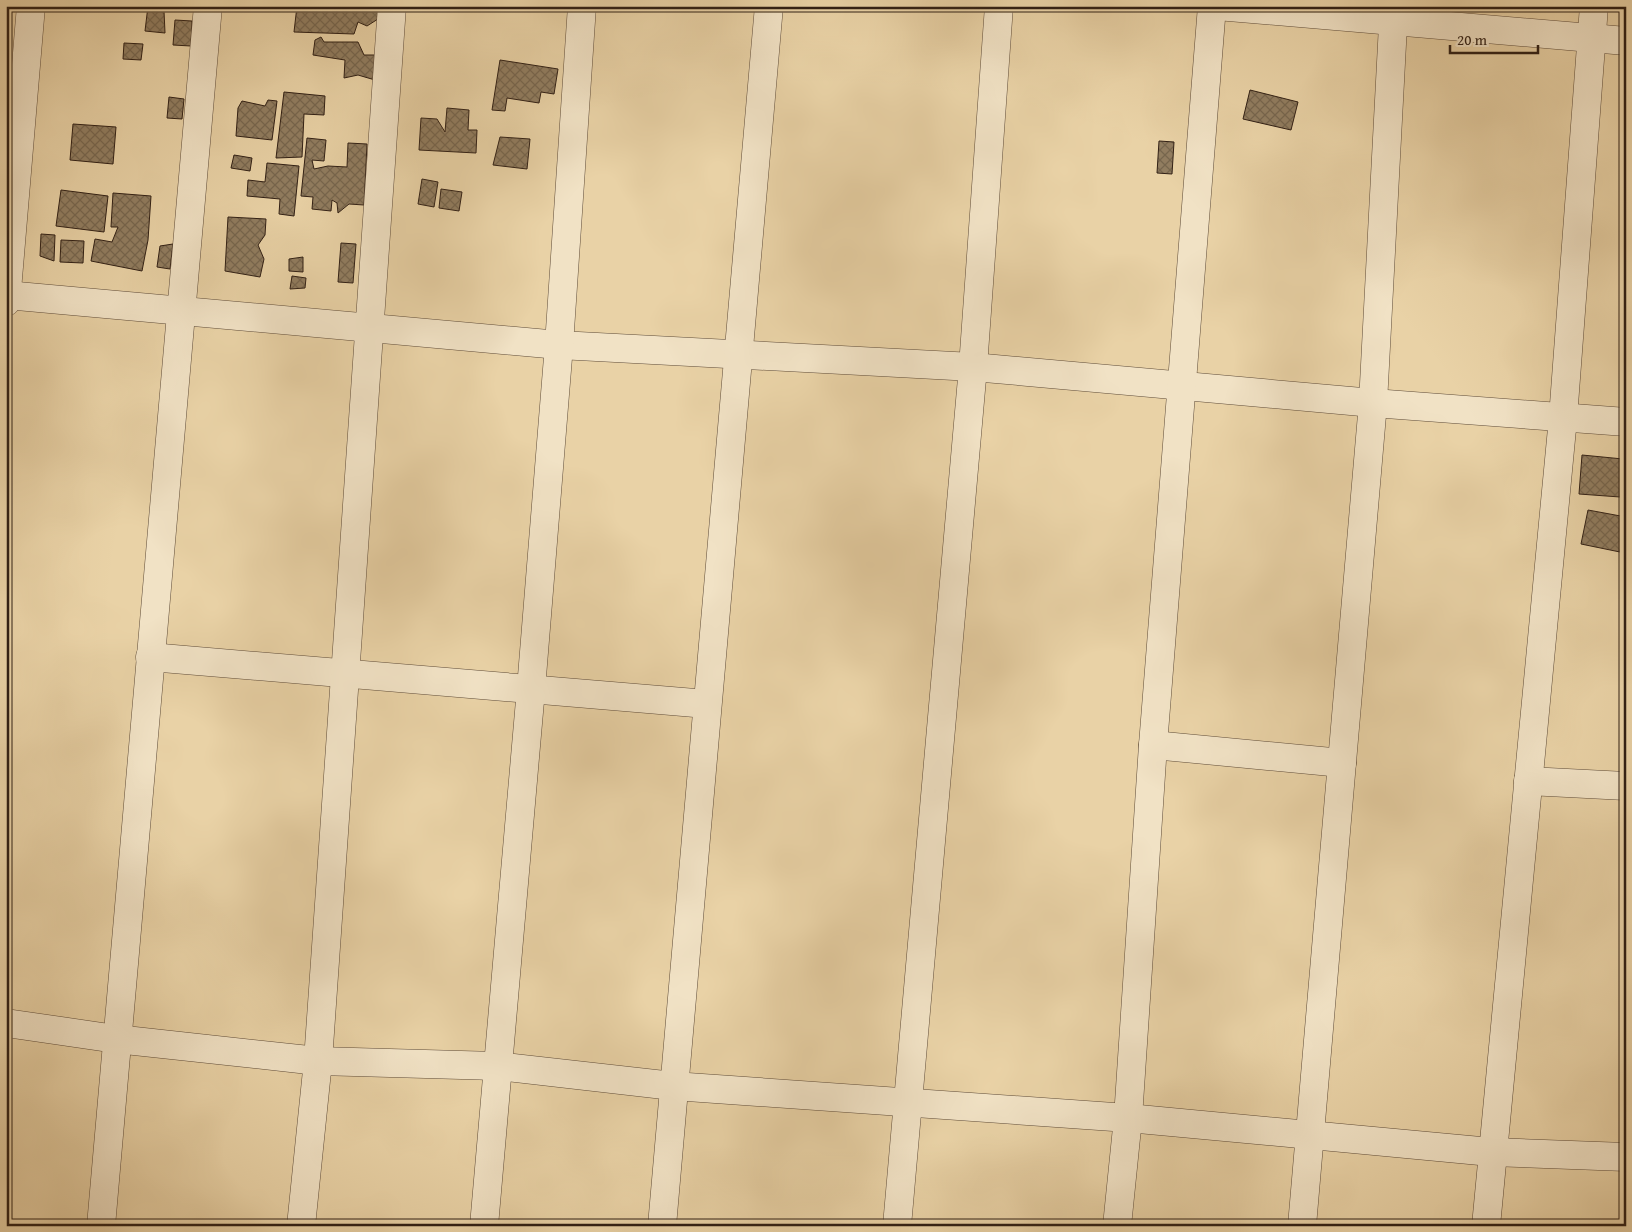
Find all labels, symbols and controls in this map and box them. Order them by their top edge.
scale bar [1450,22,1537,54]
text: 20 m [1457,29,1488,50]

